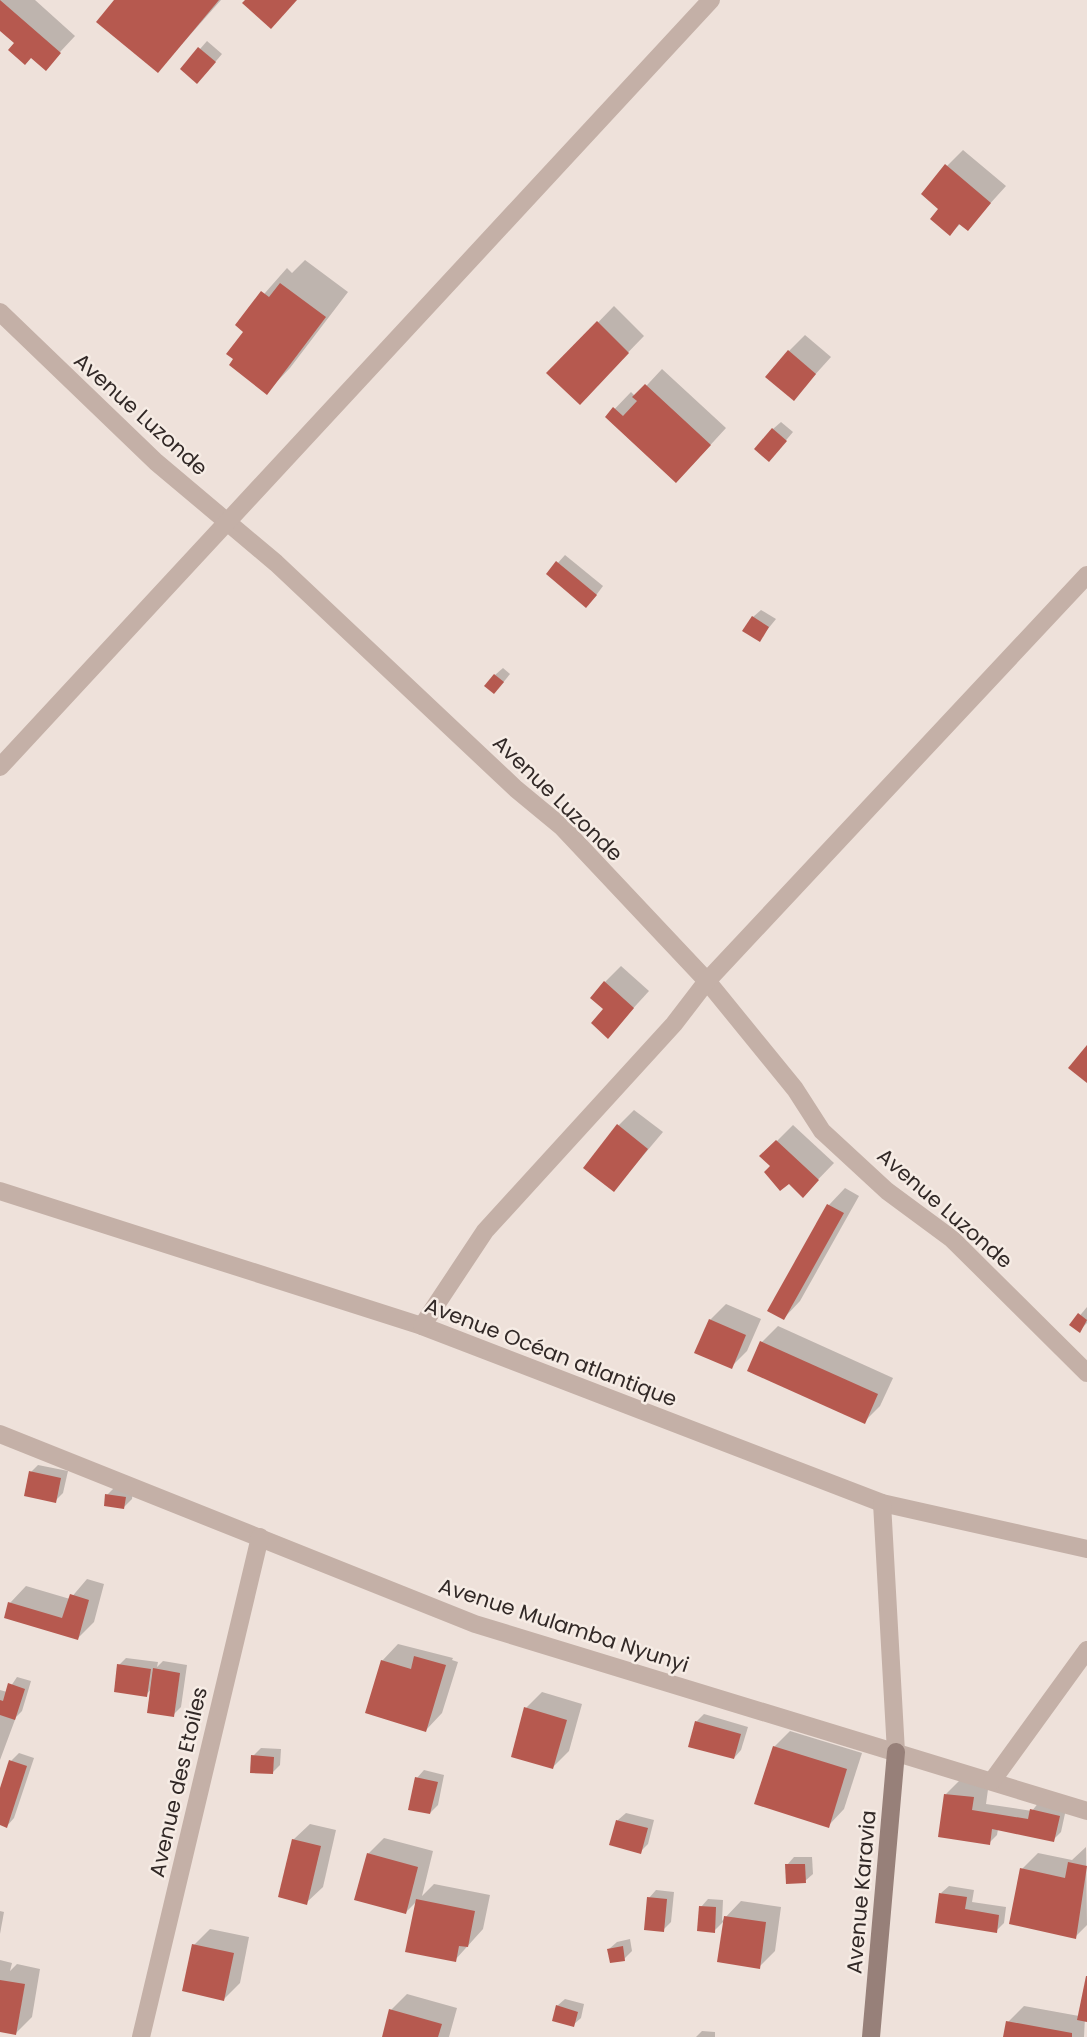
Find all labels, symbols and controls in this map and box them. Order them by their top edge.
street label: Avenue Luzonde [68,346,214,482]
street label: Avenue Luzonde [487,728,629,868]
street label: Avenue Luzonde [871,1141,1019,1275]
street label: Avenue Océan atlantique [421,1290,681,1414]
street label: Avenue Mulamba Nyunyi [435,1571,693,1679]
street label: Avenue des Etoiles [142,1684,214,1880]
street label: Avenue Karavia [839,1809,883,1975]

